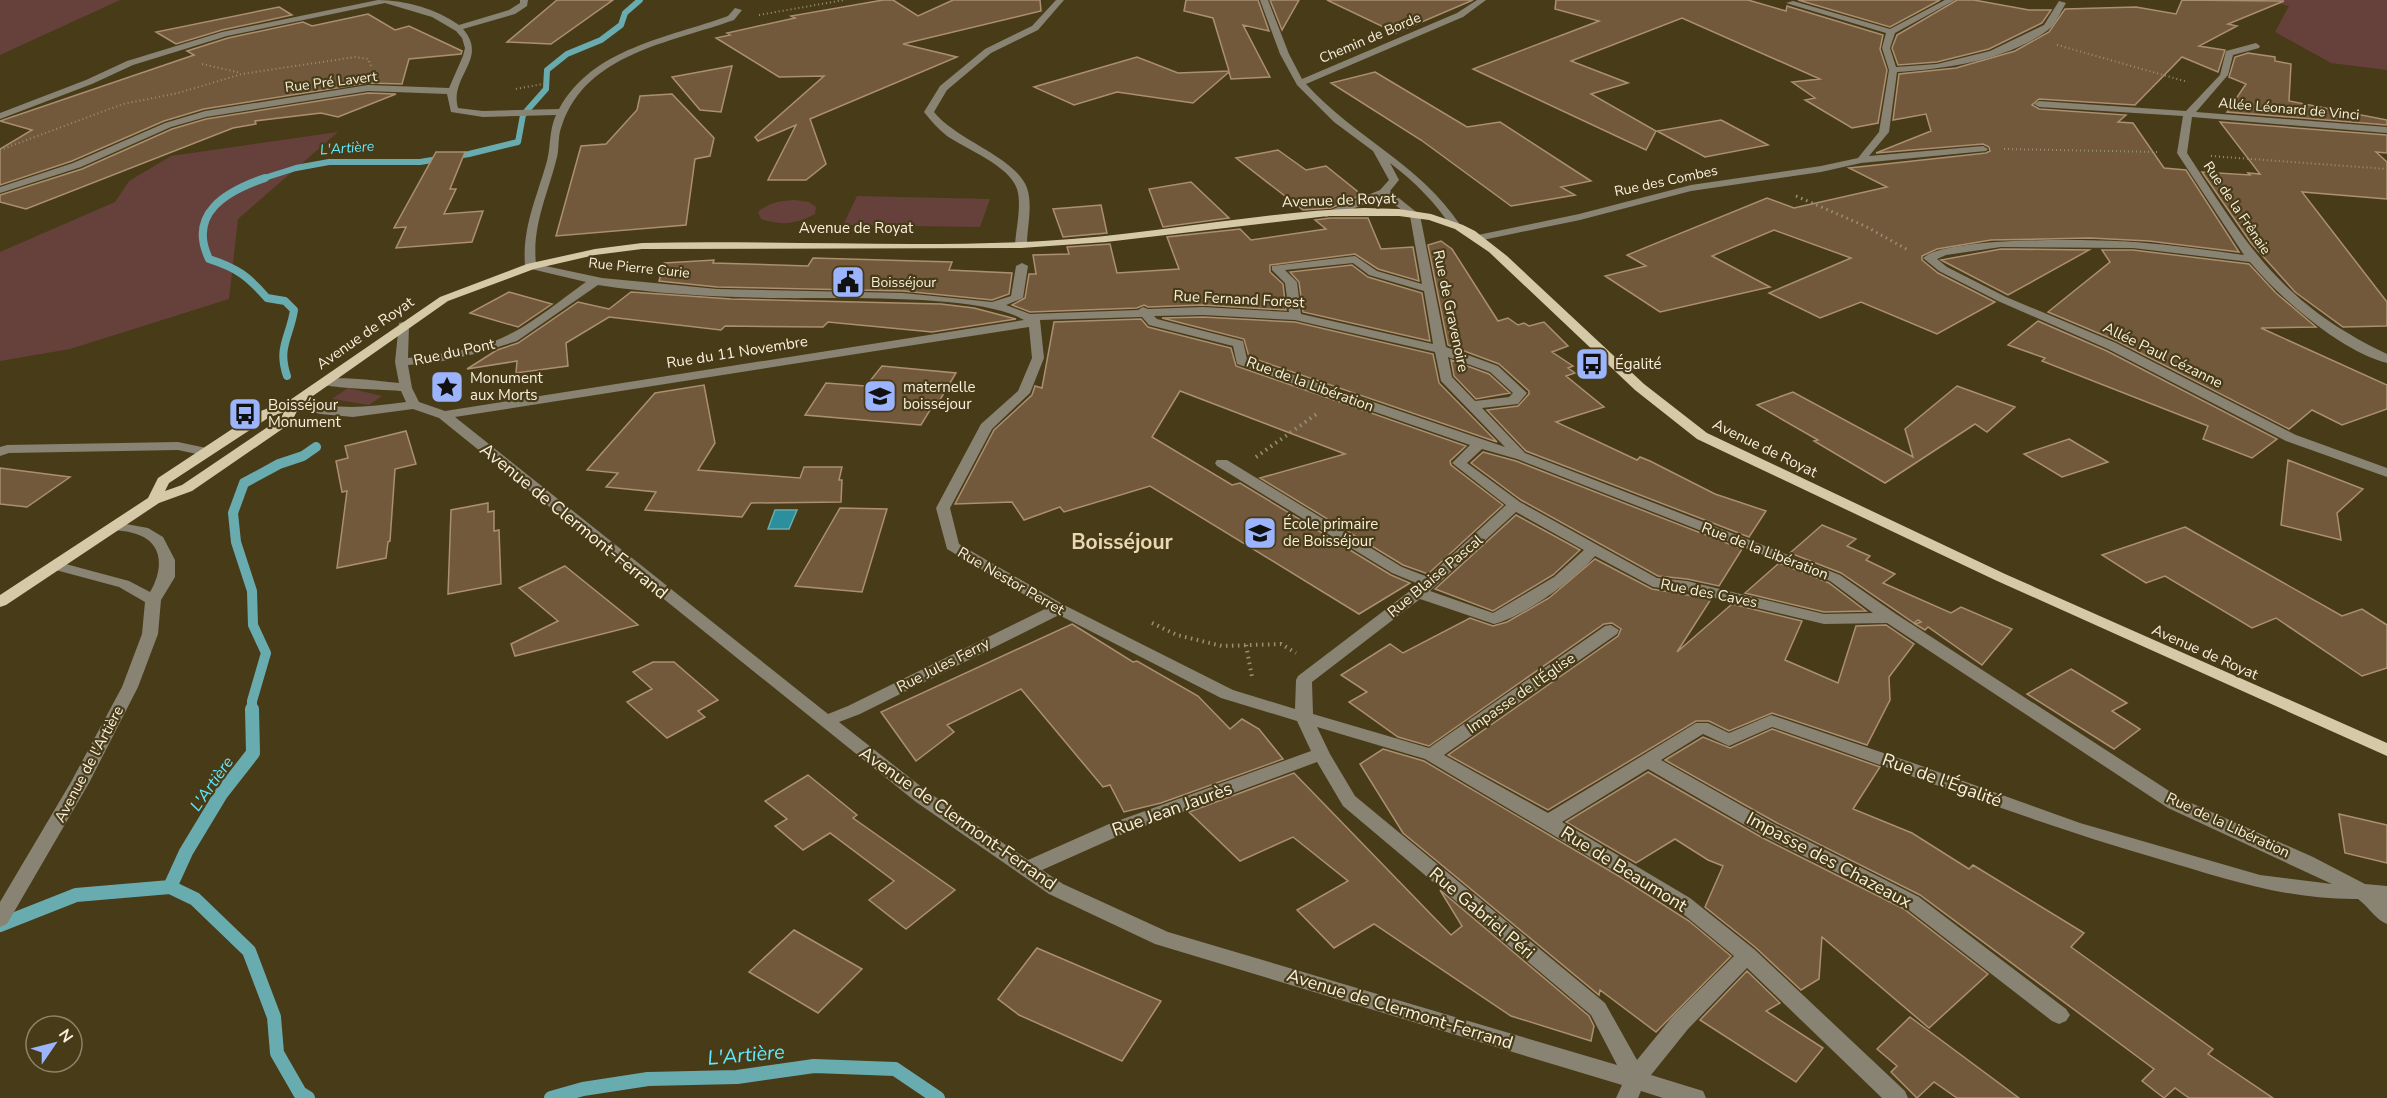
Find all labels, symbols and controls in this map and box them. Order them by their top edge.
street label: Chemin de Borde [1316,8,1424,68]
street label: Rue Pré Lavert [284,67,378,97]
street label: Allée Léonard de Vinci [2218,93,2360,125]
water label: L'Artière [319,137,375,159]
street label: Rue de la Frênaie [2199,158,2275,258]
street label: Rue des Combes [1613,161,1720,201]
street label: Avenue de Royat [1282,188,1397,212]
street label: Avenue de Royat [799,218,914,238]
street label: Rue de Gravenoire [1428,248,1474,374]
street label: Rue Pierre Curie [587,253,691,283]
public building icon: Boisséjour [830,264,866,300]
place label: Boisséjour [871,273,936,292]
street label: Rue Fernand Forest [1173,286,1306,312]
street label: Avenue de Royat [312,292,418,374]
street label: Allée Paul Cézanne [2100,317,2226,393]
street label: Rue du 11 Novembre [665,331,809,373]
street label: Rue du Pont [412,333,497,370]
bus stop icon: Égalité [1574,346,1610,382]
street label: Rue de la Libération [1243,352,1377,416]
place label: Égalité [1615,354,1662,374]
place label: Monument aux Morts [470,368,543,405]
place icon: Monument aux Morts [429,369,465,405]
place label: maternelle boissejour [903,377,976,414]
school or university icon: maternelle boissejour [862,378,898,414]
place label: Boisséjour Monument [268,395,341,432]
bus stop icon: Boisséjour Monument [227,396,263,432]
street label: Avenue de Royat [1709,414,1821,482]
street label: Avenue de Clermont-Ferrand [475,438,673,604]
place label: École primaire de Boisséjour [1283,514,1378,551]
school or university icon: École primaire de Boisséjour [1242,515,1278,551]
street label: Rue de la Libération [1699,518,1831,584]
district label: Boisséjour [1071,528,1174,556]
street label: Rue Blaise Pascal [1383,530,1487,622]
street label: Rue Nestor Perret [954,542,1069,620]
street label: Rue des Caves [1659,574,1759,612]
street label: Avenue de Royat [2149,620,2262,685]
street label: Rue Jules Ferry [893,633,993,697]
street label: Impasse de l'Église [1463,648,1579,738]
street label: Avenue de l'Artière [50,702,128,826]
street label: Avenue de Clermont-Ferrand [855,741,1061,895]
street label: Rue de l'Égalité [1879,747,2005,813]
water label: L'Artière [185,752,239,816]
street label: Rue Jean Jaurès [1109,776,1235,842]
street label: Rue de la Libération [2163,788,2293,862]
street label: Impasse des Chazeaux [1742,806,1916,914]
street label: Rue de Beaumont [1556,821,1692,918]
street label: Rue Gabriel Péri [1424,862,1540,964]
street label: Avenue de Clermont-Ferrand [1284,963,1516,1055]
north arrow [24,1014,84,1074]
text: N [53,1025,78,1047]
water label: L'Artière [706,1038,786,1072]

